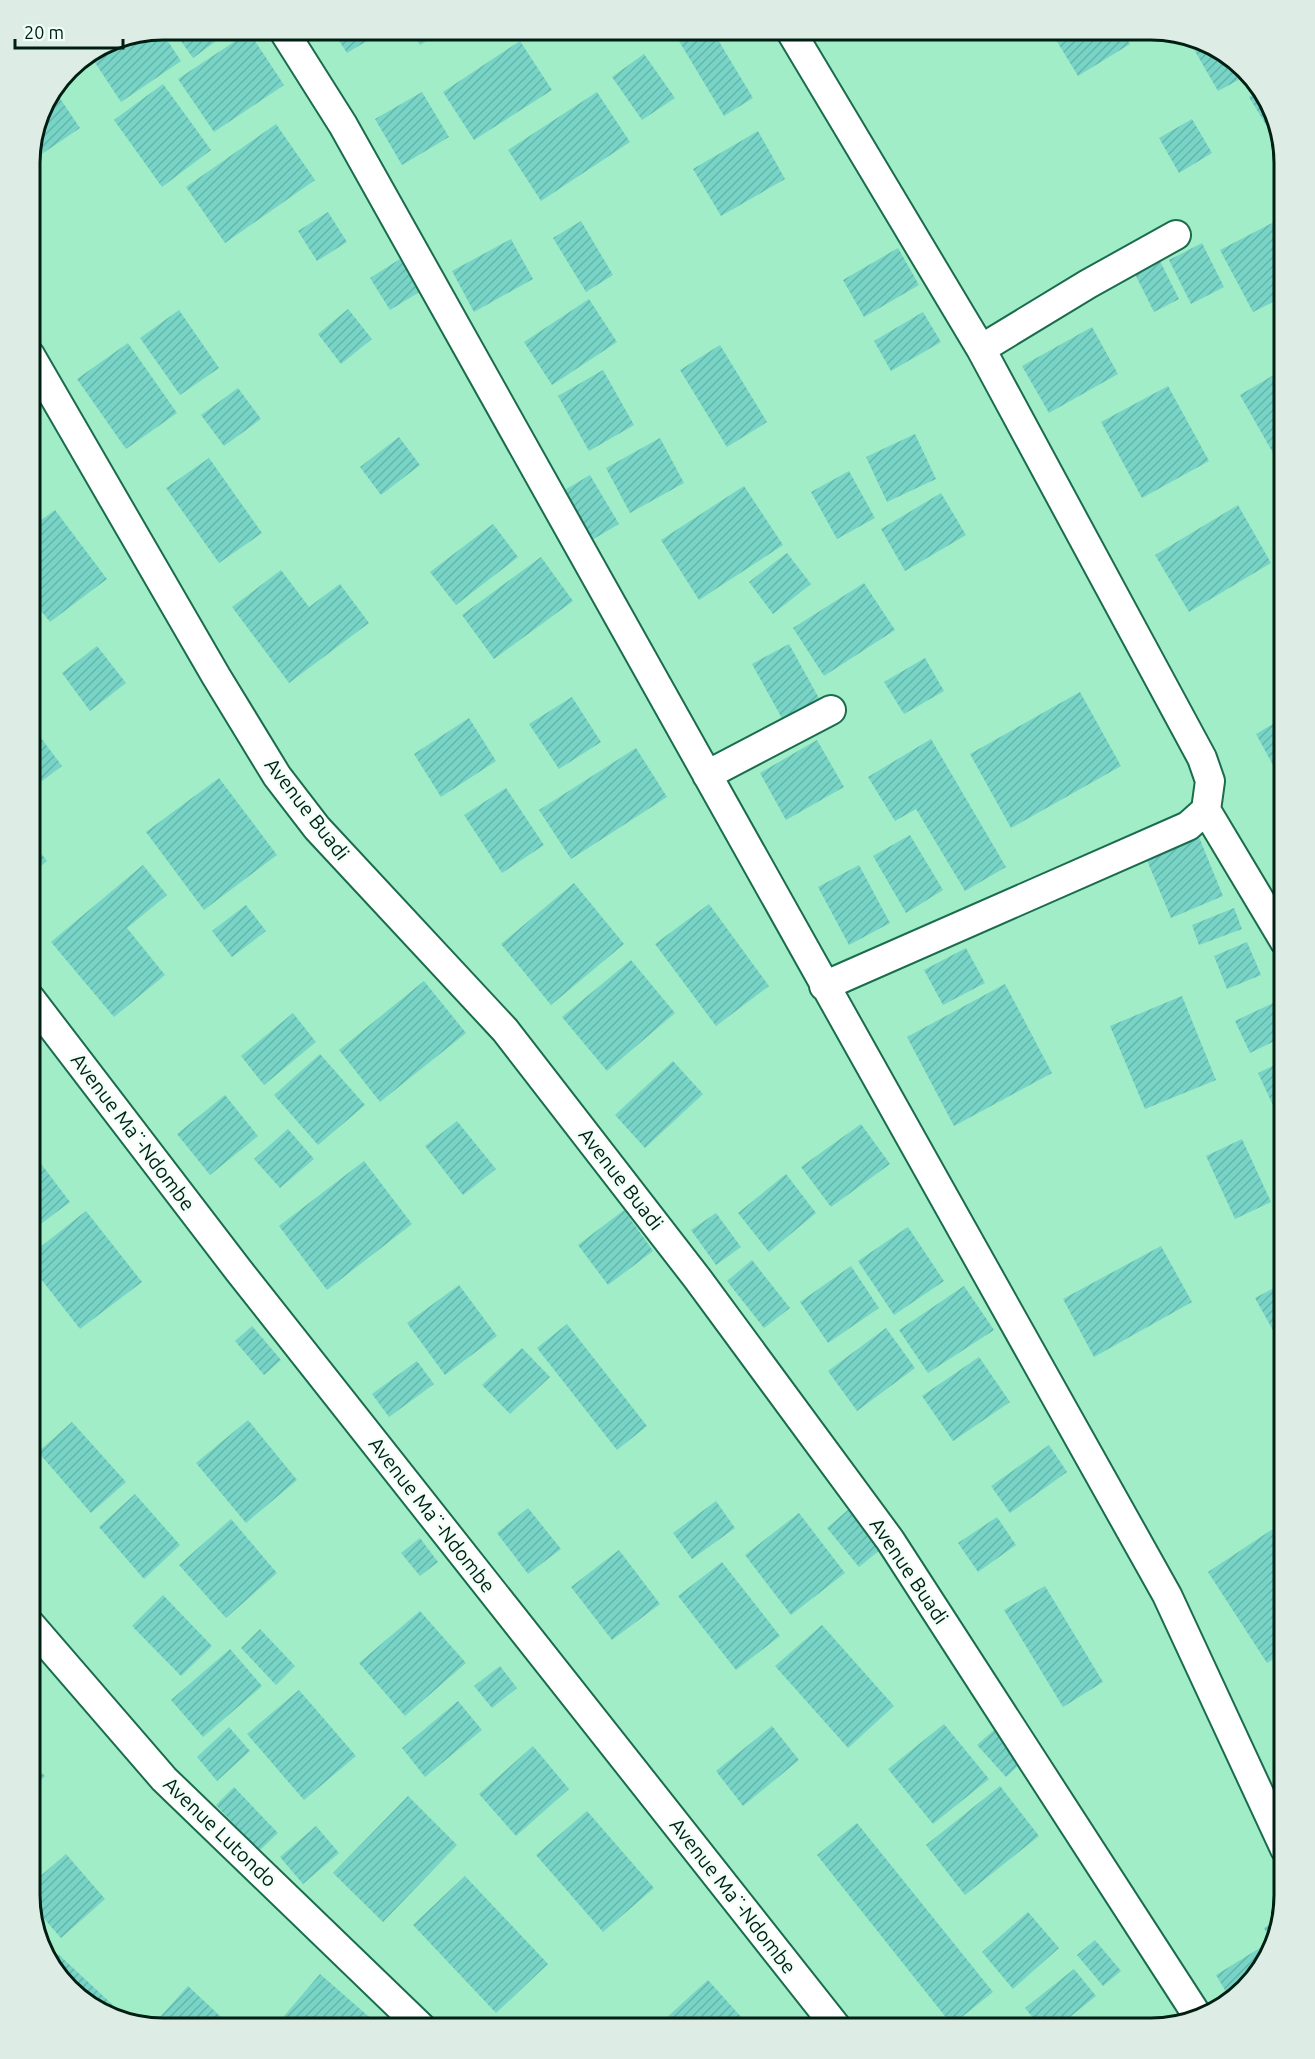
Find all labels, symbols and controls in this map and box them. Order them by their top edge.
scale bar [15,12,123,50]
text: 20 m [24,22,64,42]
street label: Avenue Buadi [260,753,354,864]
street label: Avenue Ma¨-Ndombe [67,1049,200,1215]
street label: Avenue Buadi [574,1123,668,1234]
street label: Avenue Ma¨-Ndombe [365,1432,500,1597]
street label: Avenue Buadi [866,1513,953,1628]
street label: Avenue Lutondo [159,1772,282,1891]
street label: Avenue Ma¨-Ndombe [666,1813,801,1978]

